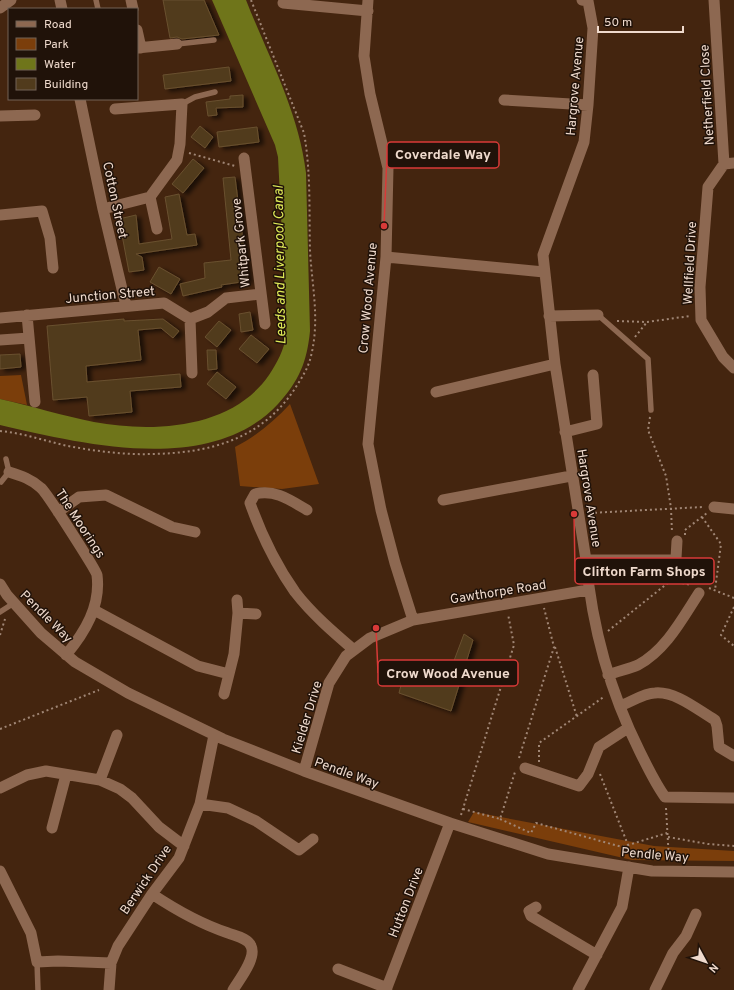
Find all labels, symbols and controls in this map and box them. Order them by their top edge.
legend [8,8,138,100]
scale bar [598,8,683,34]
text: 50 m [604,15,632,31]
text: Road [44,17,72,33]
street label: Hargrove Avenue [564,36,588,136]
text: Park [44,37,69,53]
street label: Netherfield Close [697,44,719,146]
text: Water [44,57,76,73]
text: Building [44,77,88,93]
callout: Coverdale Way [387,142,499,168]
text: Coverdale Way [395,147,491,164]
street label: Cotton Street [98,160,130,241]
water label: Leeds and Liverpool Canal [271,184,290,345]
street label: Whitpark Grove [229,197,255,288]
street label: Wellfield Drive [681,221,701,305]
street label: Crow Wood Avenue [356,242,382,354]
street label: Junction Street [65,284,156,308]
street label: Hargrove Avenue [572,448,604,549]
street label: The Moorings [51,486,108,562]
callout: Clifton Farm Shops [575,558,714,584]
text: Clifton Farm Shops [582,564,706,581]
street label: Gawthorpe Road [449,577,548,608]
street label: Pendle Way [16,588,75,647]
callout: Crow Wood Avenue [378,660,518,686]
text: Crow Wood Avenue [386,666,510,683]
street label: Kielder Drive [289,679,327,756]
street label: Pendle Way [312,755,381,793]
street label: Berwick Drive [117,842,176,918]
street label: Pendle Way [620,845,689,867]
street label: Hutton Drive [386,865,428,940]
north arrow [686,942,726,982]
text: N [705,960,721,975]

